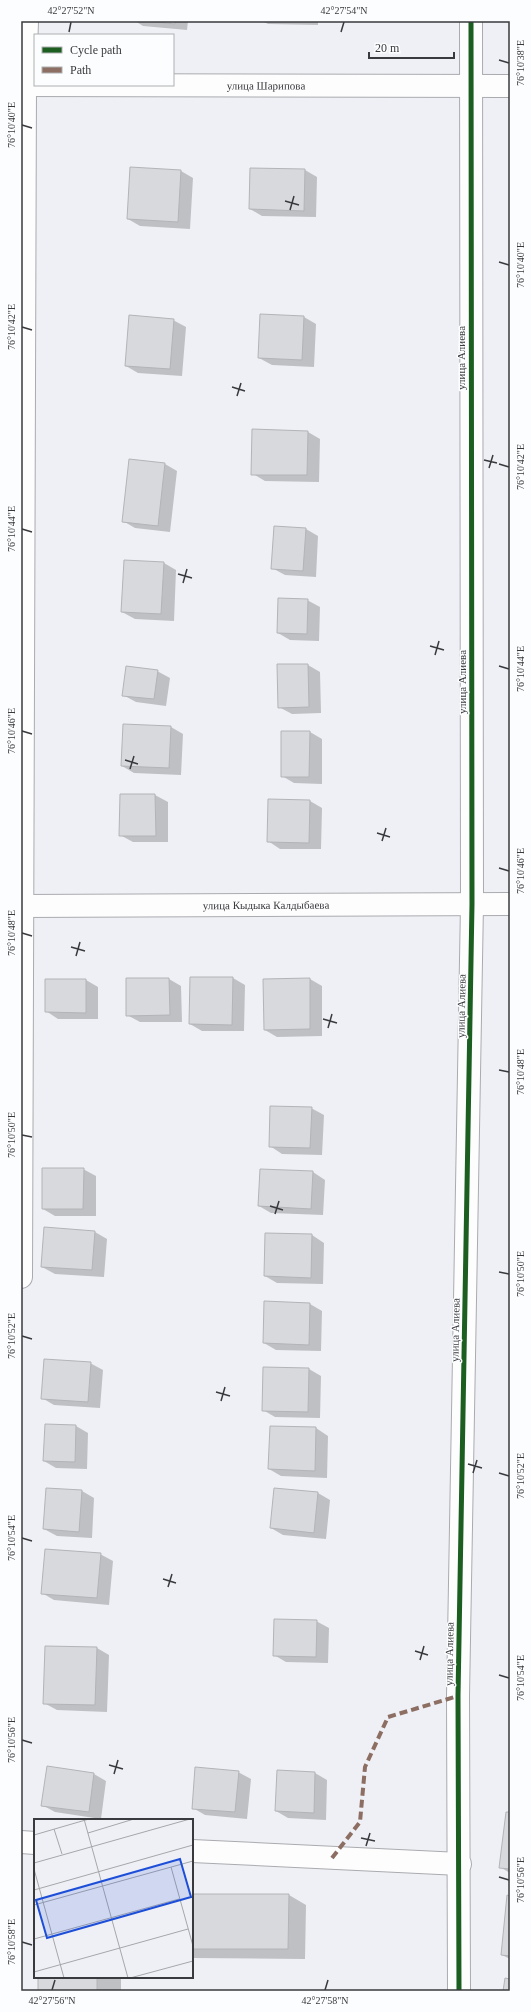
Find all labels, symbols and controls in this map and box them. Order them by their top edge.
text: 42°27'52"N [47,5,95,16]
text: 42°27'54"N [320,5,368,16]
legend [34,34,174,86]
scale bar [369,34,454,60]
text: 76°10'38"E [515,40,526,86]
text: 20 m [375,41,400,55]
text: Cycle path [70,43,122,57]
text: Path [70,63,91,77]
street label: улица Шарипова [227,79,305,92]
text: 76°10'40"E [6,102,17,148]
text: 76°10'40"E [515,242,526,288]
text: 76°10'42"E [6,304,17,350]
street label: улица Алиева [455,326,467,390]
text: 76°10'42"E [515,444,526,490]
text: 76°10'44"E [6,506,17,552]
text: 76°10'44"E [515,646,526,692]
street label: улица Алиева [456,650,468,714]
text: 76°10'46"E [6,708,17,754]
text: 76°10'46"E [515,848,526,894]
street label: улица Кыдыка Калдыбаева [203,899,329,911]
text: 76°10'48"E [6,910,17,956]
street label: улица Алиева [454,974,468,1038]
text: 76°10'48"E [515,1049,526,1095]
text: 76°10'50"E [6,1112,17,1158]
text: 76°10'50"E [515,1251,526,1297]
street label: улица Алиева [448,1298,462,1362]
text: 76°10'52"E [6,1313,17,1359]
text: 76°10'52"E [515,1453,526,1499]
text: 76°10'54"E [6,1515,17,1561]
street label: улица Алиева [442,1622,456,1686]
text: 76°10'54"E [515,1655,526,1701]
text: 76°10'56"E [6,1717,17,1763]
inset map [34,1819,193,1978]
text: 76°10'56"E [515,1857,526,1903]
text: 76°10'58"E [6,1919,17,1965]
text: 42°27'56"N [28,1995,76,2006]
text: 42°27'58"N [301,1995,349,2006]

